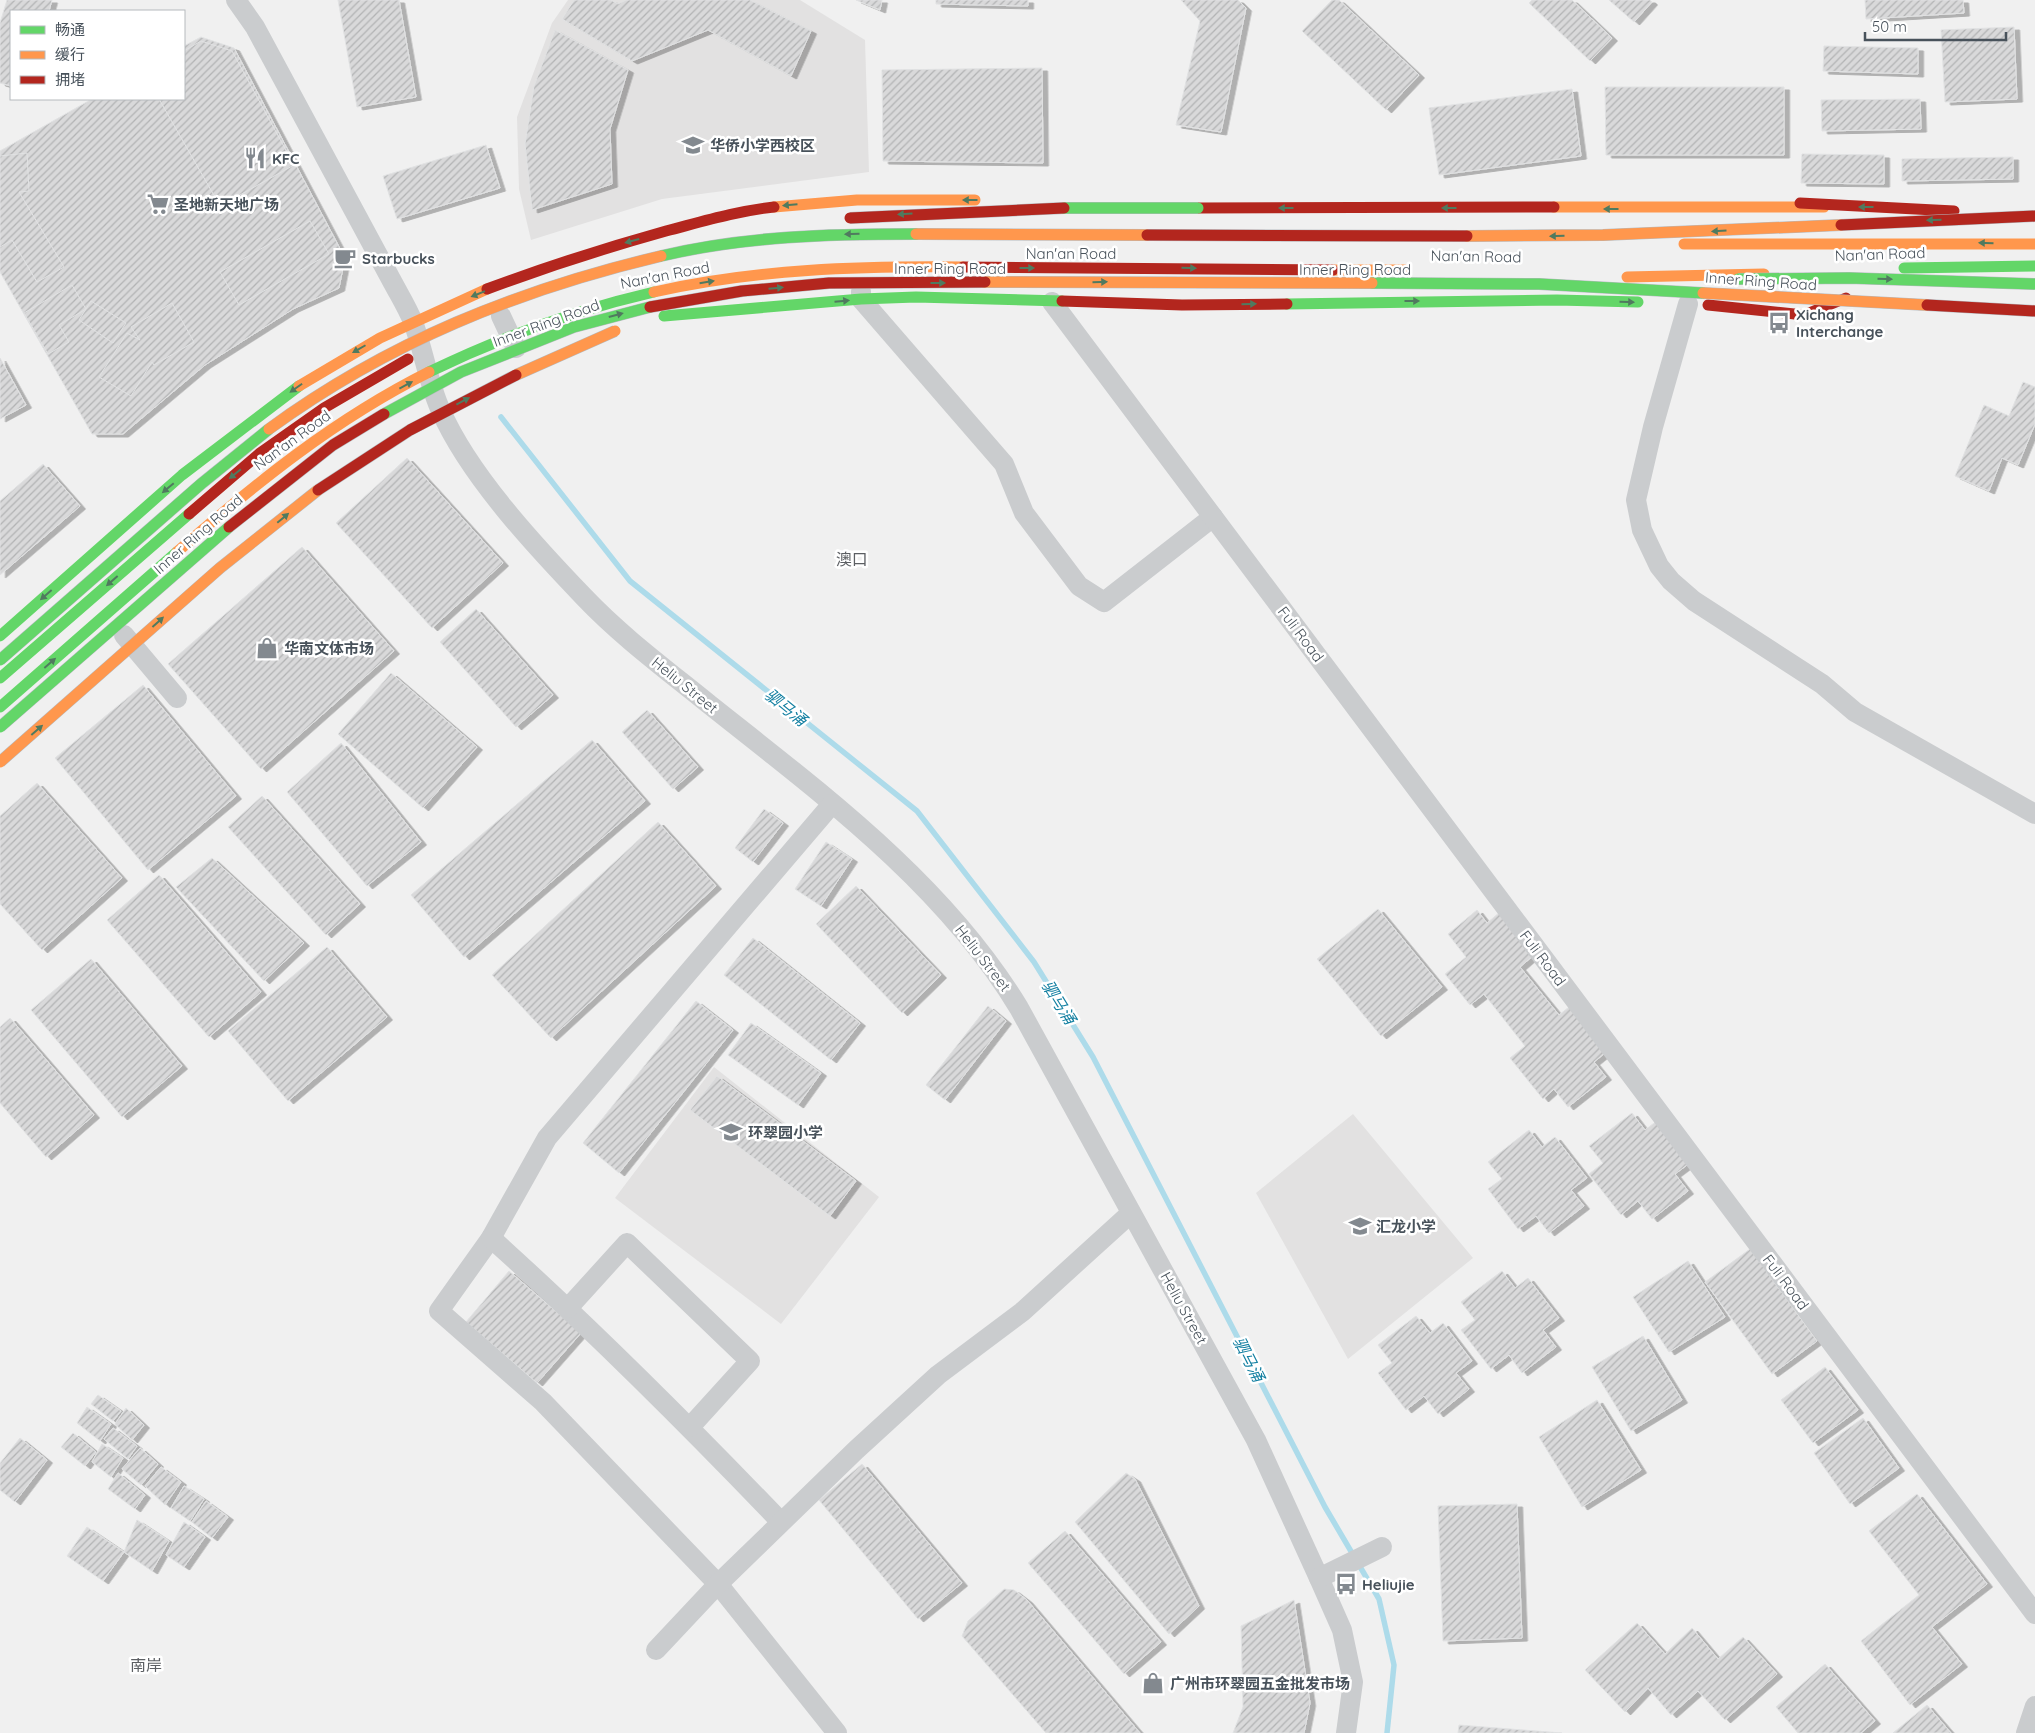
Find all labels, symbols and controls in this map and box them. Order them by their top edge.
legend [10,10,185,100]
scale bar [1865,10,2006,42]
text: 50 m [1872,17,1907,36]
text: 畅通 [55,20,85,39]
text: 缓行 [55,45,85,64]
text: 拥堵 [55,70,85,89]
school or university icon: 华侨小学西校区 [680,132,706,158]
place label: 华侨小学西校区 [710,136,815,155]
restaurant icon: KFC [242,145,268,171]
place label: KFC [272,149,300,168]
supermarket icon: 圣地新天地广场 [145,191,171,217]
place label: 圣地新天地广场 [174,195,279,214]
one-way arrow [962,196,978,204]
one-way arrow [782,201,798,209]
one-way arrow [1857,203,1873,211]
one-way arrow [1278,204,1294,212]
one-way arrow [1441,204,1457,212]
one-way arrow [1603,205,1619,213]
one-way arrow [896,210,912,218]
one-way arrow [1926,216,1942,224]
one-way arrow [1711,228,1727,236]
one-way arrow [843,230,859,238]
one-way arrow [1548,232,1564,240]
one-way arrow [624,237,639,245]
one-way arrow [1978,239,1994,247]
street label: Nan'an Road [1834,243,1926,265]
street label: Nan'an Road [1026,244,1116,263]
cafe icon: Starbucks [332,245,358,271]
street label: Nan'an Road [1431,246,1521,266]
place label: Starbucks [362,249,435,268]
street label: Nan'an Road [619,257,711,293]
street label: Inner Ring Road [894,259,1006,278]
street label: Inner Ring Road [1299,260,1411,279]
one-way arrow [1019,264,1035,272]
one-way arrow [1181,264,1197,272]
street label: Inner Ring Road [1704,268,1818,294]
one-way arrow [1877,275,1893,283]
one-way arrow [700,278,716,286]
one-way arrow [1093,278,1109,286]
one-way arrow [930,279,946,287]
one-way arrow [768,284,784,292]
one-way arrow [471,290,486,298]
street label: Inner Ring Road [490,295,602,351]
one-way arrow [834,296,850,304]
one-way arrow [1404,297,1420,305]
one-way arrow [1619,298,1635,306]
one-way arrow [1241,299,1257,307]
place label: Xichang Interchange [1796,305,1883,341]
bus stop icon: Xichang Interchange [1766,310,1792,336]
one-way arrow [608,311,623,319]
one-way arrow [353,345,366,354]
one-way arrow [399,380,413,389]
one-way arrow [289,383,303,393]
one-way arrow [456,397,470,405]
street label: Nan'an Road [250,406,334,474]
one-way arrow [228,468,241,479]
one-way arrow [162,482,174,493]
street label: Inner Ring Road [149,490,247,578]
one-way arrow [276,512,289,523]
district label: 澳口 [836,549,868,569]
one-way arrow [106,575,119,586]
one-way arrow [39,590,52,601]
street label: Fuli Road [1274,602,1328,666]
one-way arrow [152,616,164,628]
shop icon: 华南文体市场 [254,635,280,661]
place label: 华南文体市场 [284,639,374,658]
street label: Heliu Street [648,653,722,717]
one-way arrow [43,657,55,669]
water label: 驷马涌 [761,684,812,731]
one-way arrow [30,724,42,736]
street label: Heliu Street [951,921,1015,995]
street label: Fuli Road [1516,926,1570,990]
water label: 驷马涌 [1038,976,1081,1029]
school or university icon: 环翠园小学 [718,1119,744,1145]
place label: 环翠园小学 [748,1123,823,1142]
school or university icon: 汇龙小学 [1347,1213,1373,1239]
place label: 汇龙小学 [1376,1217,1436,1236]
street label: Fuli Road [1759,1250,1813,1314]
street label: Heliu Street [1156,1269,1212,1347]
water label: 驷马涌 [1229,1333,1270,1387]
bus stop icon: Heliujie [1333,1571,1359,1597]
place label: Heliujie [1362,1575,1415,1594]
district label: 南岸 [130,1655,162,1675]
shop icon: 广州市环翠园五金批发市场 [1140,1670,1166,1696]
place label: 广州市环翠园五金批发市场 [1170,1674,1350,1693]

